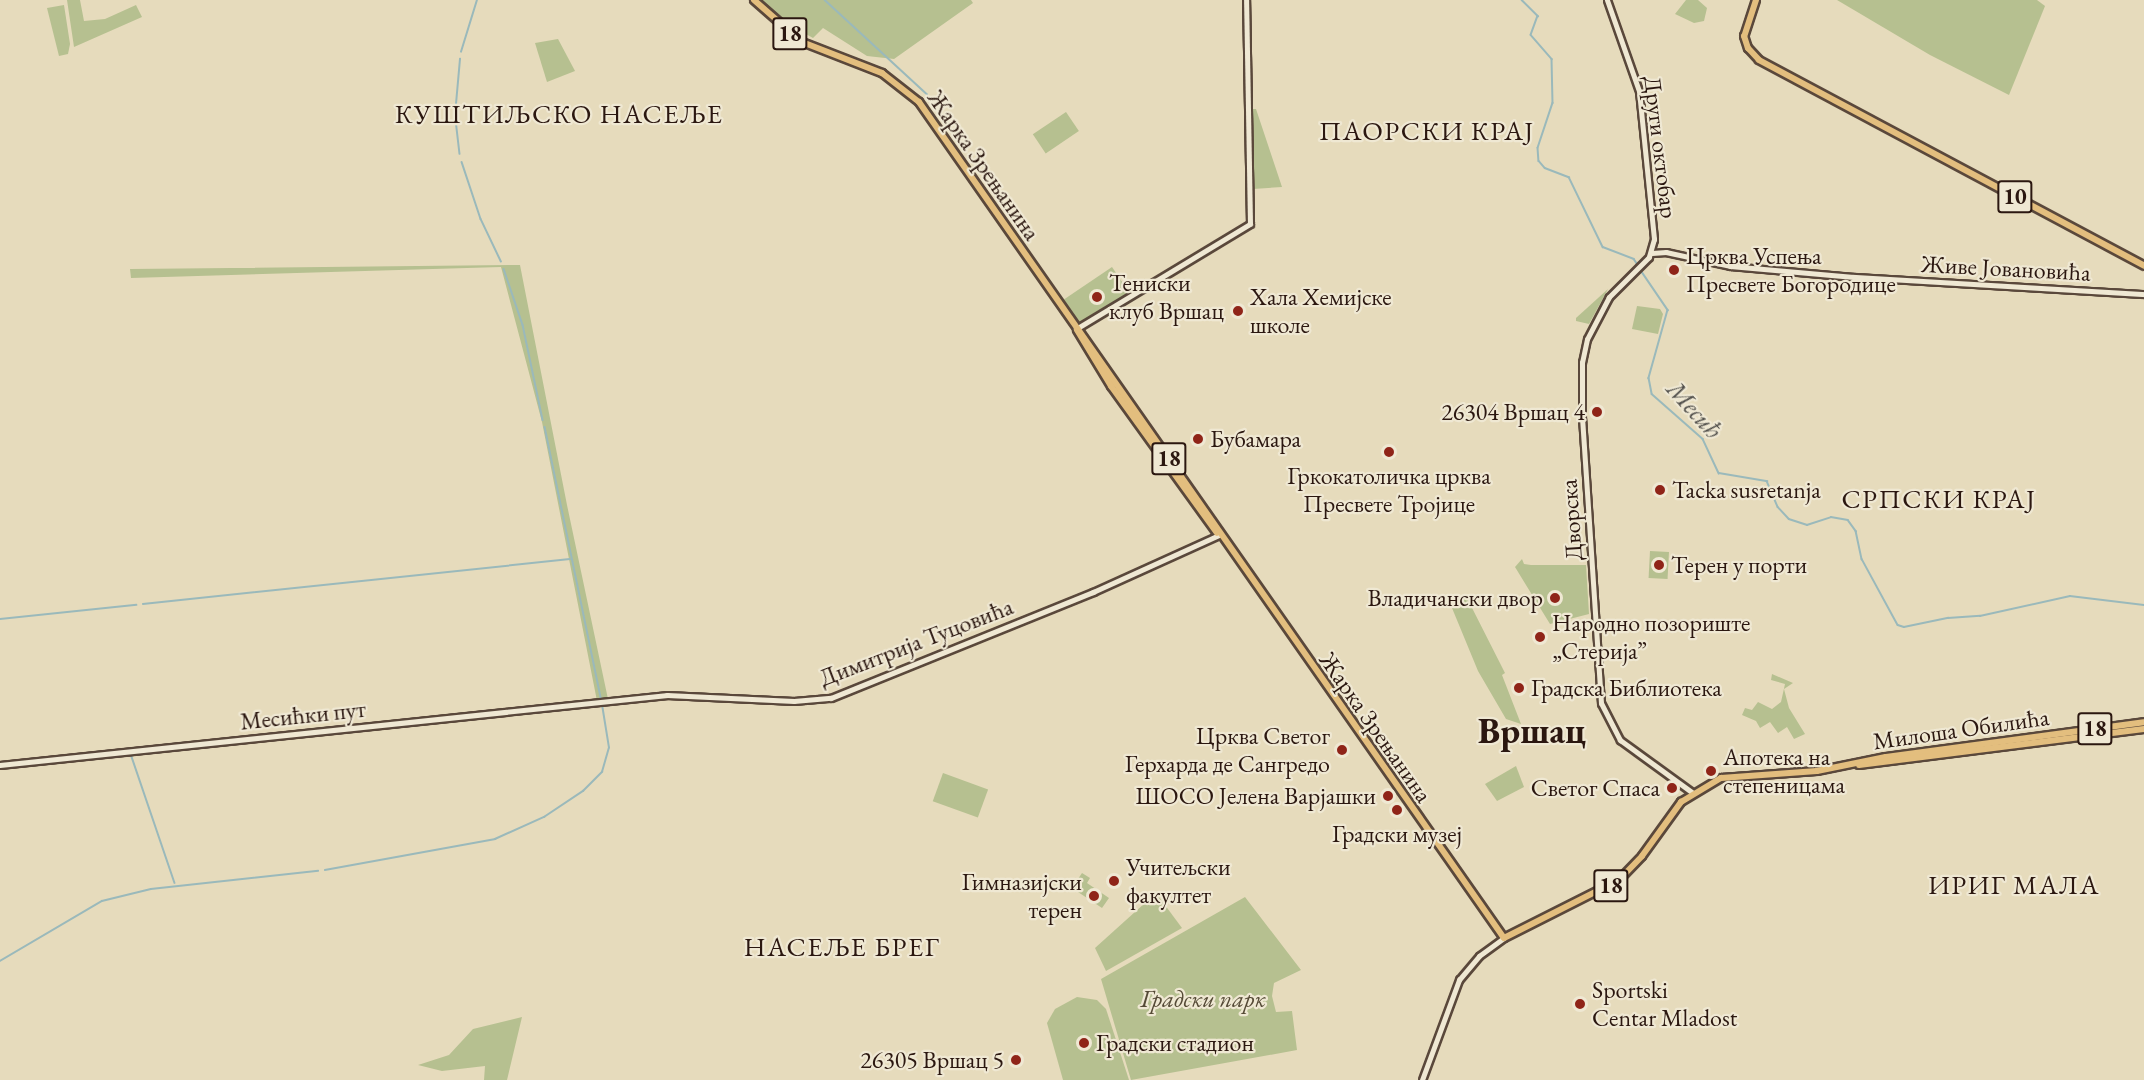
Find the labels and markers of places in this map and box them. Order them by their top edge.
place label: Црква Успења Пресвете Богородице [1686,242,1896,298]
marker: Црква Успења Пресвете Богородице [1667,263,1681,277]
place label: Тениски клуб Вршац [1109,269,1224,325]
place label: Хала Хемијске школе [1250,283,1392,339]
marker: Тениски клуб Вршац [1090,290,1104,304]
marker: Хала Хемијске школе [1231,304,1245,318]
place label: 26304 Вршац 4 [1441,398,1585,426]
marker: 26304 Вршац 4 [1590,405,1604,419]
place label: Бубамара [1210,425,1301,453]
marker: Бубамара [1191,432,1205,446]
marker: Гркокатоличка црква Пресвете Тројице [1382,445,1396,459]
place label: Гркокатоличка црква Пресвете Тројице [1287,462,1491,518]
place label: Tacka susretanja [1672,476,1821,504]
marker: Tacka susretanja [1653,483,1667,497]
place label: Терен у порти [1671,551,1807,579]
marker: Терен у порти [1652,558,1666,572]
place label: Владичански двор [1368,584,1543,612]
marker: Владичански двор [1548,591,1562,605]
place label: Народно позориште „Стерија” [1552,609,1750,665]
marker: Народно позориште „Стерија” [1533,630,1547,644]
place label: Градска Библиотека [1531,674,1722,702]
marker: Градска Библиотека [1512,681,1526,695]
place label: Црква Светог Герхарда де Сангредо [1125,722,1330,778]
marker: Црква Светог Герхарда де Сангредо [1335,743,1349,757]
place label: Апотека на степеницама [1723,743,1845,799]
marker: Апотека на степеницама [1704,764,1718,778]
place label: Светог Спаса [1531,774,1660,802]
marker: Светог Спаса [1665,781,1679,795]
place label: ШОСО Јелена Варјашки [1136,782,1376,810]
marker: ШОСО Јелена Варјашки [1381,789,1395,803]
marker: Градски музеј [1390,803,1404,817]
place label: Градски музеј [1332,820,1462,848]
place label: Учитељски факултет [1126,853,1231,909]
place label: Гимназијски терен [962,868,1082,924]
marker: Учитељски факултет [1107,874,1121,888]
marker: Гимназијски терен [1087,889,1101,903]
place label: Sportski Centar Mladost [1592,976,1737,1032]
marker: Sportski Centar Mladost [1573,997,1587,1011]
place label: Градски стадион [1096,1029,1254,1057]
marker: Градски стадион [1077,1036,1091,1050]
place label: 26305 Вршац 5 [860,1046,1004,1074]
marker: 26305 Вршац 5 [1009,1053,1023,1067]

